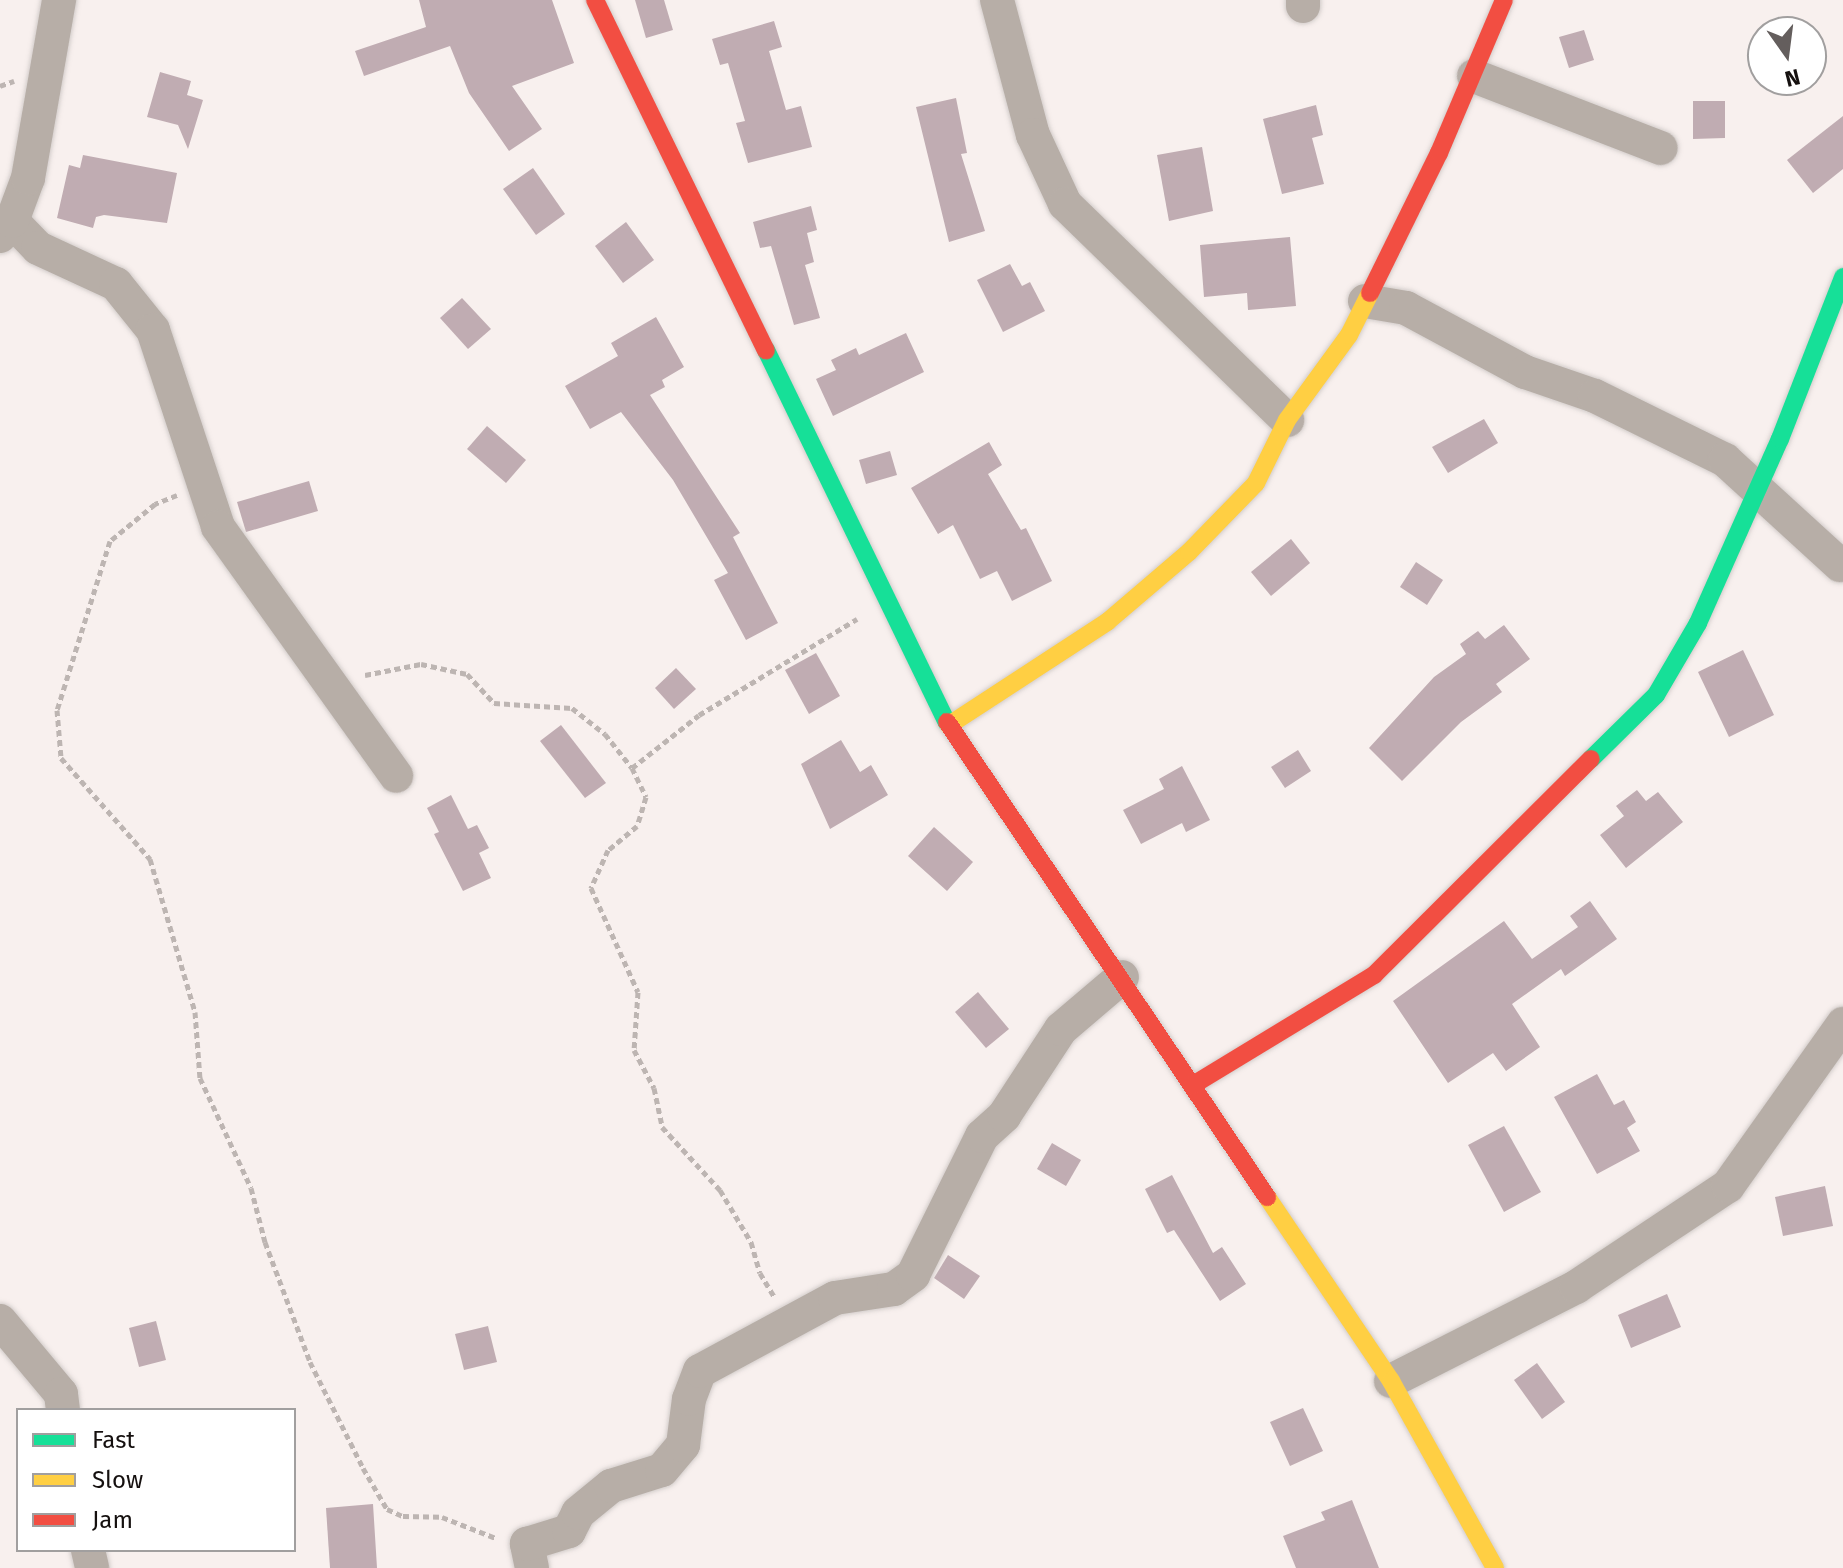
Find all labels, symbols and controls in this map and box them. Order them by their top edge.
north arrow [1747,16,1827,96]
text: N [1782,63,1803,93]
legend [16,1408,296,1552]
text: Fast [92,1426,135,1454]
text: Slow [92,1466,143,1494]
text: Jam [92,1506,133,1534]

